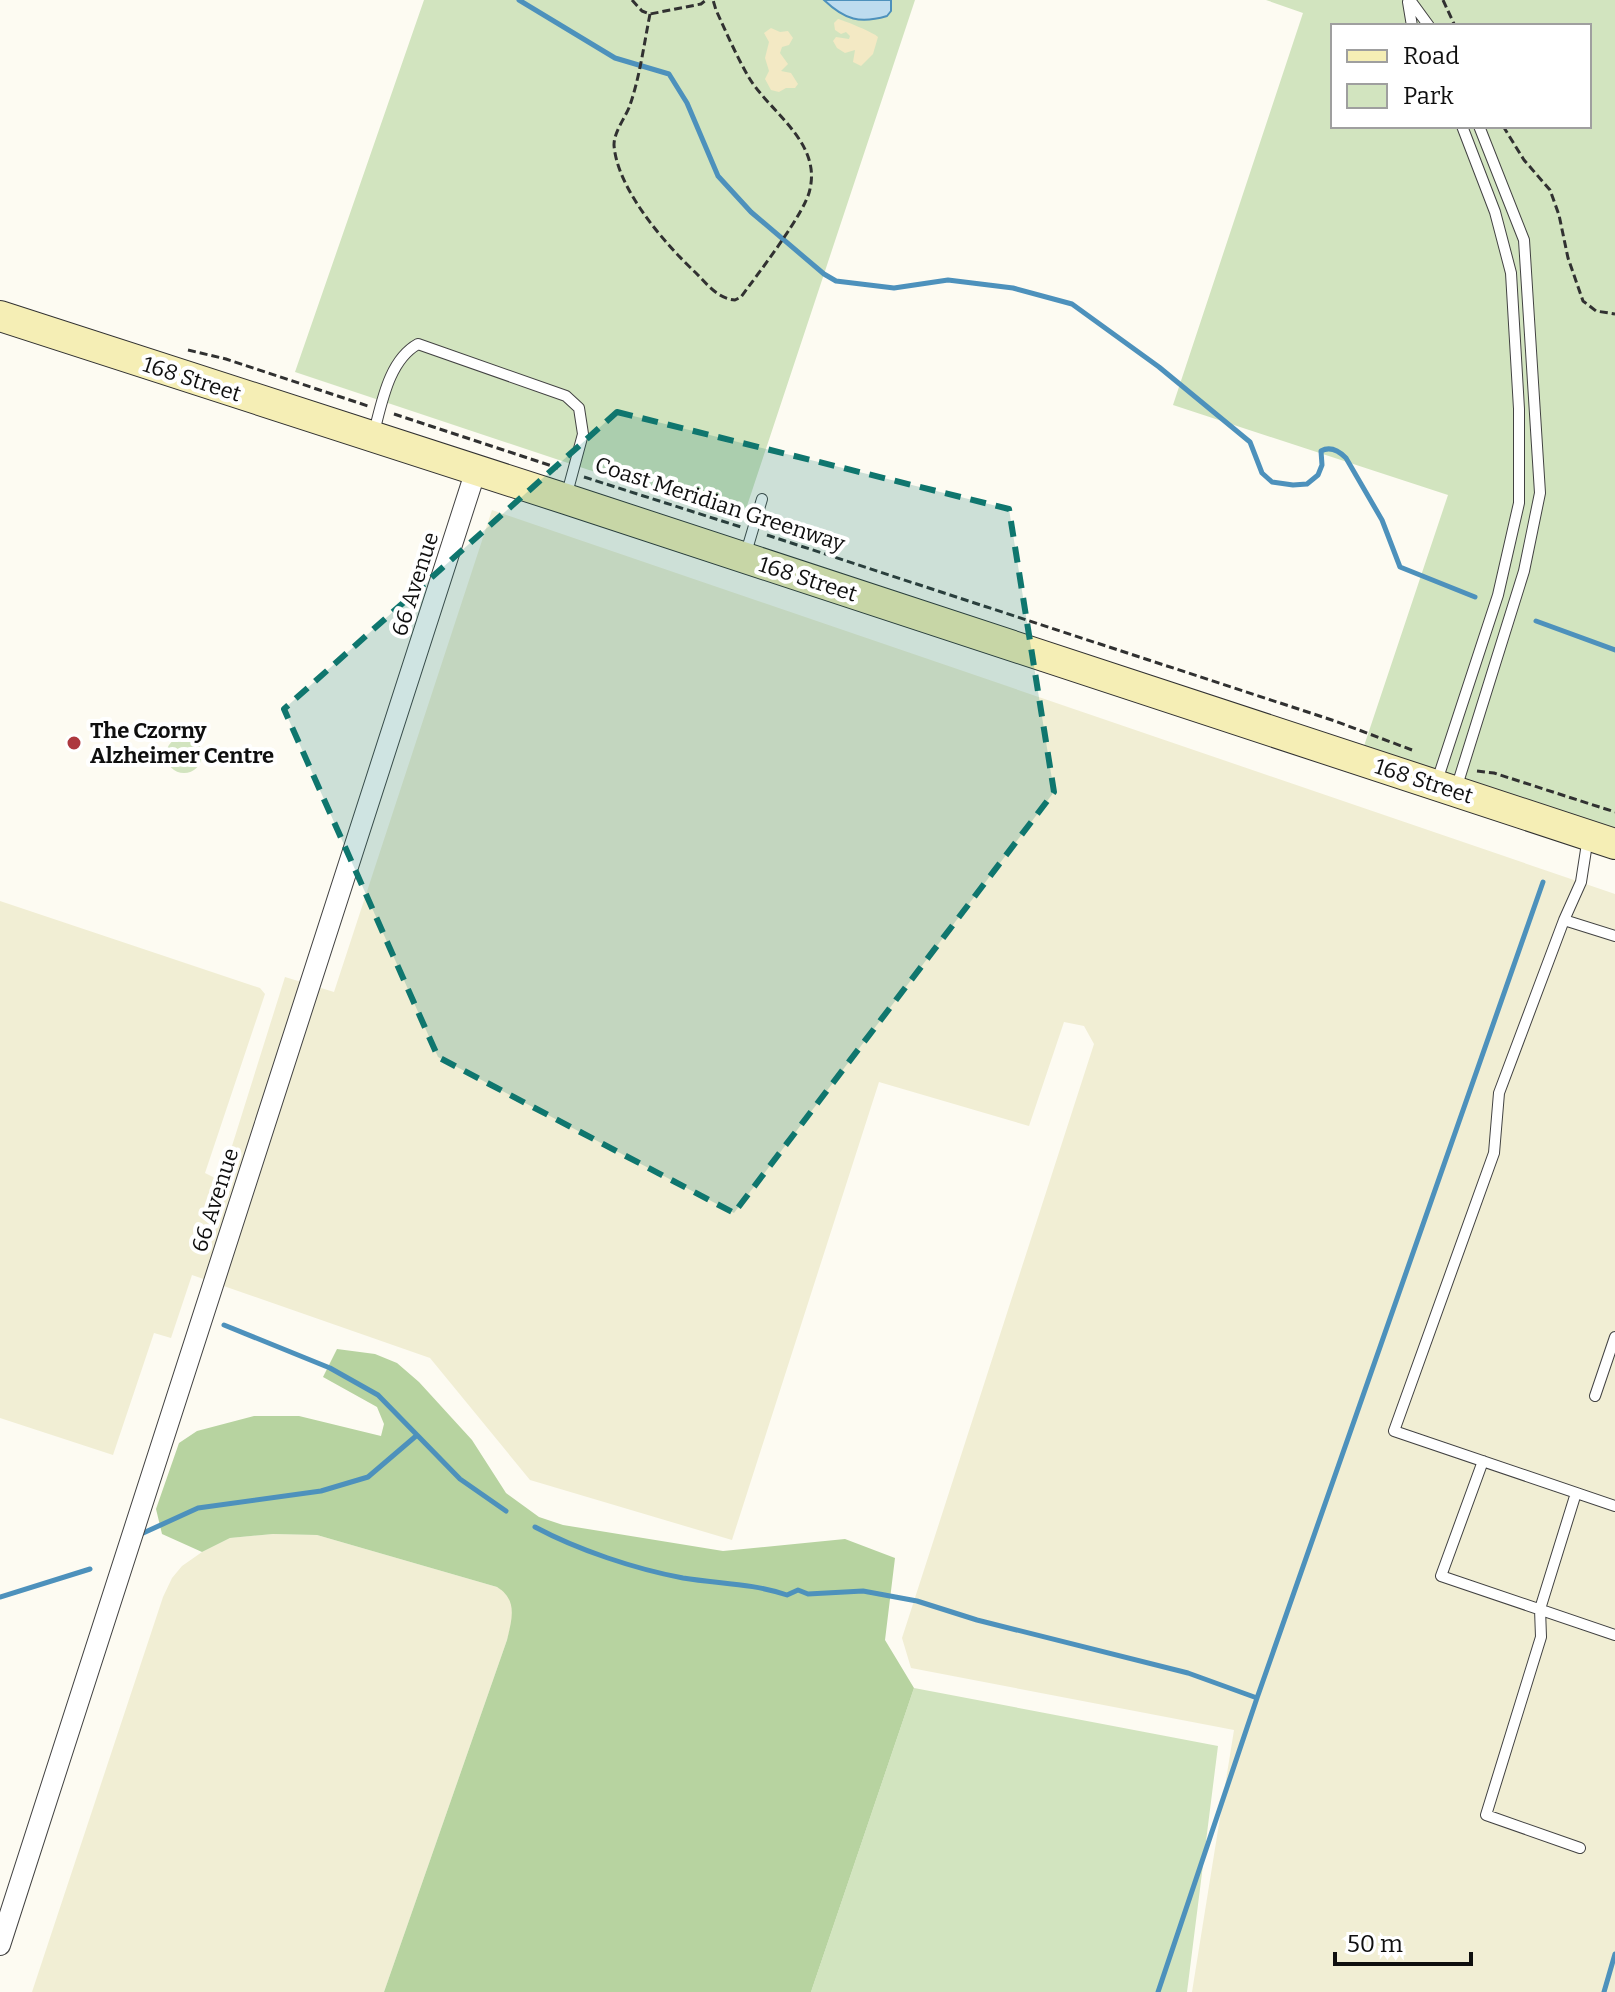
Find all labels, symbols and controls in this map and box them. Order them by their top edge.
legend [1331,24,1591,128]
text: Road [1403,42,1459,70]
text: Park [1403,82,1454,110]
street label: 168 Street [140,350,245,408]
street label: Coast Meridian Greenway [592,451,849,557]
street label: 66 Avenue [386,529,444,639]
street label: 168 Street [756,550,861,608]
place label: The Czorny Alzheimer Centre [90,717,274,769]
marker: The Czorny Alzheimer Centre [65,734,83,752]
street label: 168 Street [1372,752,1477,810]
street label: 66 Avenue [186,1145,244,1255]
scale bar [1335,1916,1471,1966]
text: 50 m [1347,1930,1403,1958]

